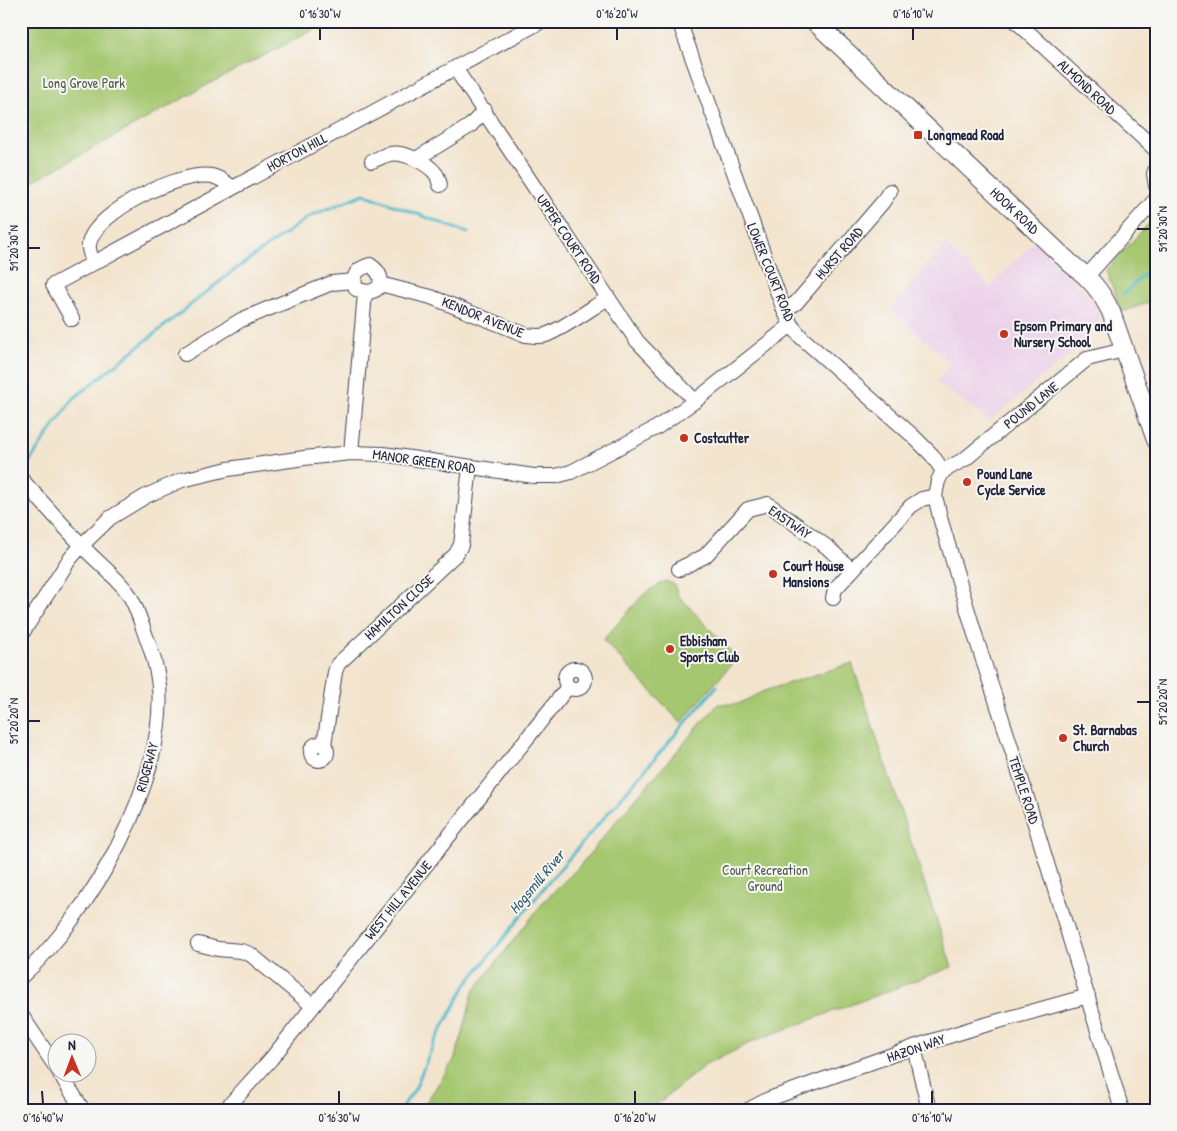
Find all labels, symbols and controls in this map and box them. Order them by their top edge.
text: 0°16'30"W [299,5,341,22]
text: 0°16'20"W [596,5,638,22]
text: 0°16'10"W [893,5,934,22]
street label: ALMOND ROAD [1054,55,1121,119]
park label: Long Grove Park [43,73,125,93]
place label: Longmead Road [928,125,1004,146]
street label: HORTON HILL [263,128,330,175]
marker: Longmead Road [912,129,924,141]
street label: HOOK ROAD [986,183,1044,238]
street label: UPPER COURT ROAD [533,190,607,287]
text: 51°20'30"N [1154,206,1171,252]
street label: LOWER COURT ROAD [743,220,800,324]
street label: HURST ROAD [810,222,867,283]
text: 51°20'30"N [5,225,22,271]
street label: KENDOR AVENUE [439,291,527,342]
place label: Epsom Primary and Nursery School [1014,316,1113,353]
marker: Epsom Primary and Nursery School [998,328,1010,340]
street label: POUND LANE [999,377,1062,433]
place label: Costcutter [694,428,750,447]
marker: Costcutter [678,432,690,444]
street label: MANOR GREEN ROAD [371,444,477,477]
place label: Pound Lane Cycle Service [977,464,1046,501]
marker: Pound Lane Cycle Service [961,476,973,488]
street label: EASTWAY [765,500,816,543]
place label: Court House Mansions [783,556,845,591]
marker: Court House Mansions [767,568,779,580]
street label: HAMILTON CLOSE [360,570,438,644]
place label: Ebbisham Sports Club [680,631,740,668]
marker: Ebbisham Sports Club [664,643,676,655]
text: 51°20'20"N [1154,679,1171,725]
text: 51°20'20"N [5,698,22,744]
place label: St. Barnabas Church [1073,720,1138,755]
marker: St. Barnabas Church [1057,732,1069,744]
street label: RIDGEWAY [131,739,162,794]
street label: TEMPLE ROAD [1005,754,1044,826]
water label: Hogsmill River [504,844,571,918]
street label: WEST HILL AVENUE [360,856,435,943]
park label: Court Recreation Ground [722,860,808,895]
street label: HAZON WAY [884,1028,948,1066]
north arrow [48,1034,98,1084]
text: N [68,1035,76,1054]
text: 0°16'40"W [23,1109,64,1126]
text: 0°16'30"W [318,1109,360,1126]
text: 0°16'20"W [614,1109,656,1126]
text: 0°16'10"W [912,1109,953,1126]

